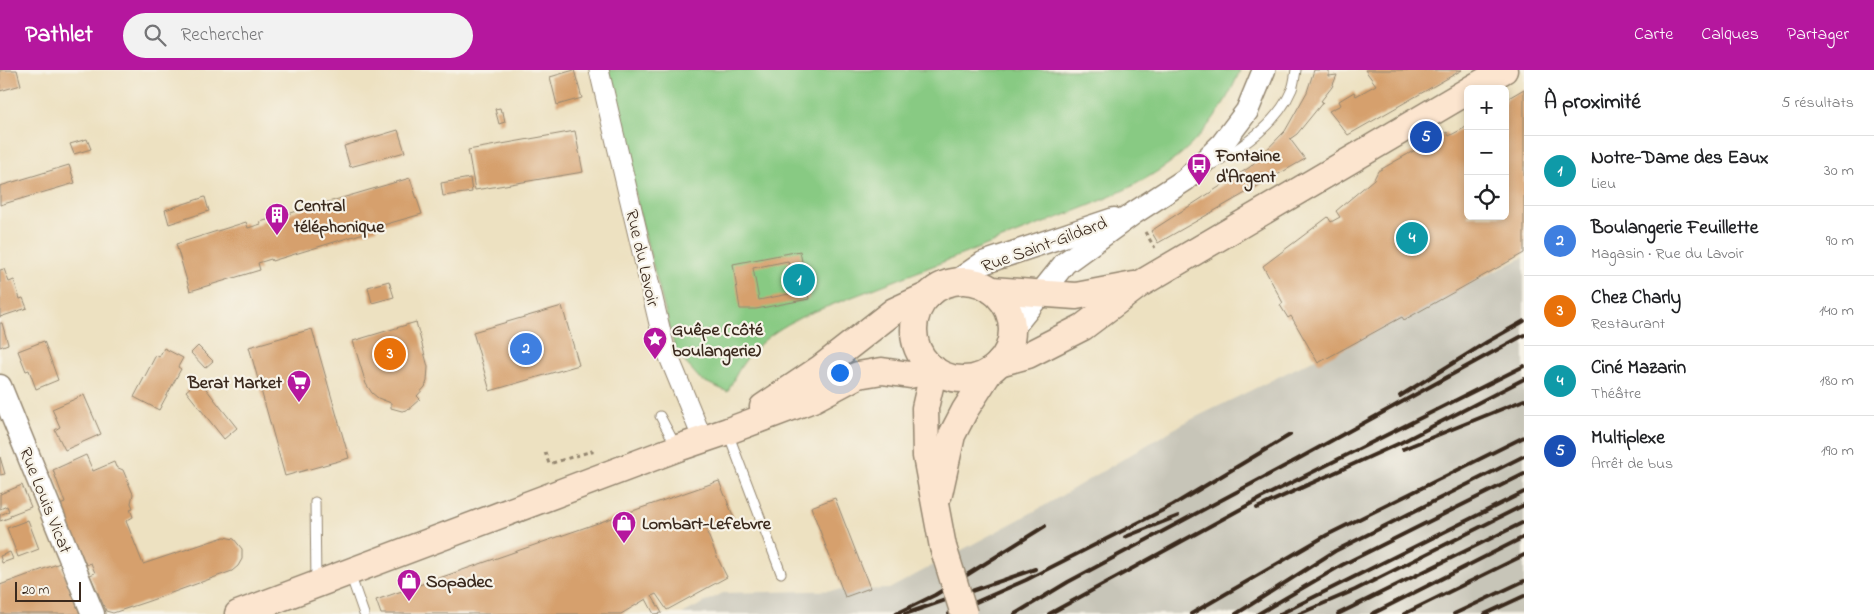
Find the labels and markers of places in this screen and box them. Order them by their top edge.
pin: 5 [1410,118,1442,156]
place label: Fontaine d'Argent [1215,144,1281,192]
bus stop icon: Fontaine d'Argent [1186,152,1212,186]
place label: Central téléphonique [293,194,385,241]
building icon: Central téléphonique [264,202,290,236]
pin: 4 [1396,219,1428,257]
pin: 1 [783,261,815,299]
place label: Guêpe (côté boulangerie) [672,318,764,366]
place icon: Guêpe (côté boulangerie) [642,326,668,360]
pin: 2 [510,330,542,368]
pin: 3 [374,335,406,373]
supermarket icon: Berat Market [286,369,312,403]
place label: Berat Market [187,371,283,397]
shop icon: Lombart-Lefebvre [611,510,637,544]
place label: Lombart-Lefebvre [642,512,772,538]
shop icon: Sopadec [396,568,422,602]
place label: Sopadec [426,570,494,596]

